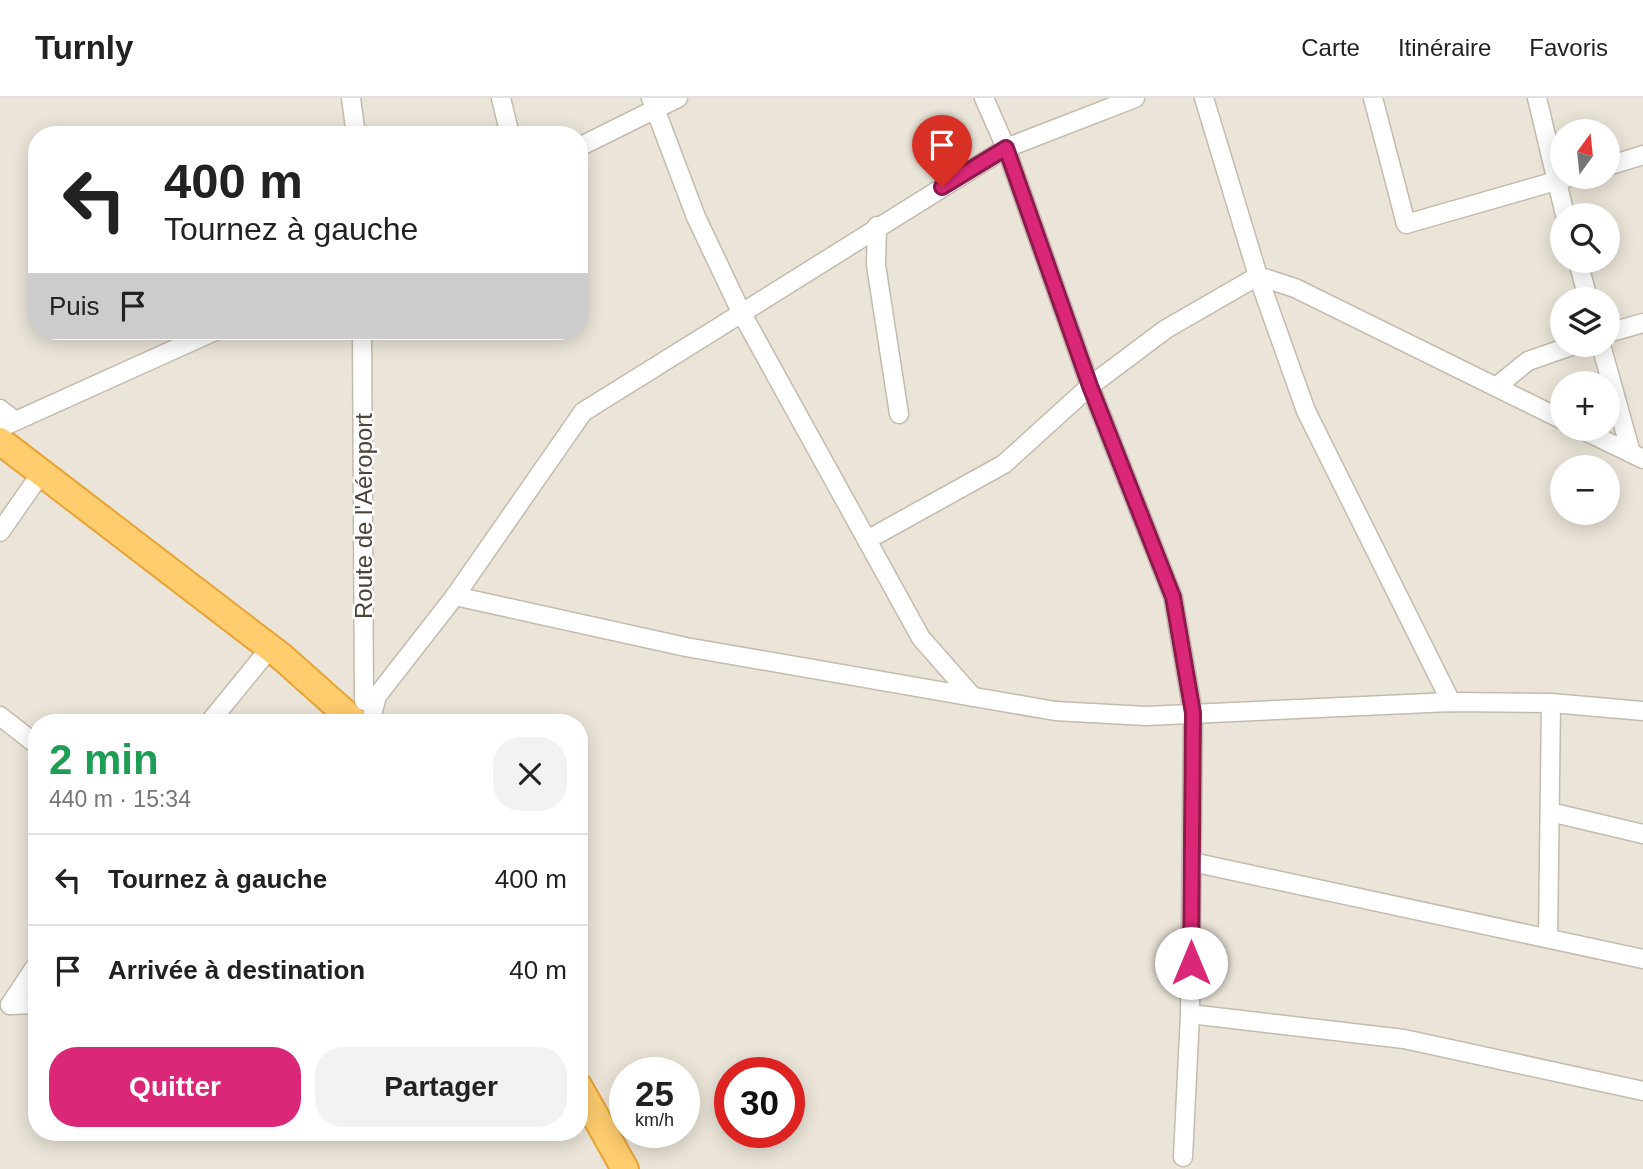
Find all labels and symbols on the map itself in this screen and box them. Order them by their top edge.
pin [912,115,972,187]
north arrow [1550,119,1620,189]
street label: Route de l'Aéroport [350,413,377,619]
position arrow [1154,926,1228,1000]
speed limit sign: 30 [714,1057,805,1148]

